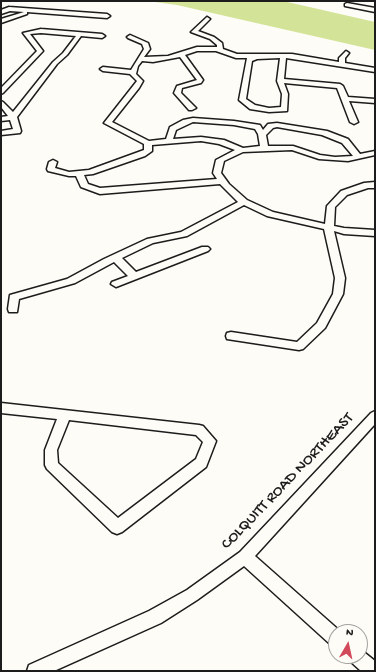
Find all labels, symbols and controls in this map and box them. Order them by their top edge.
street label: COLQUITT ROAD NORTHEAST [218,410,358,554]
north arrow [328,624,368,664]
text: N [345,627,354,640]

